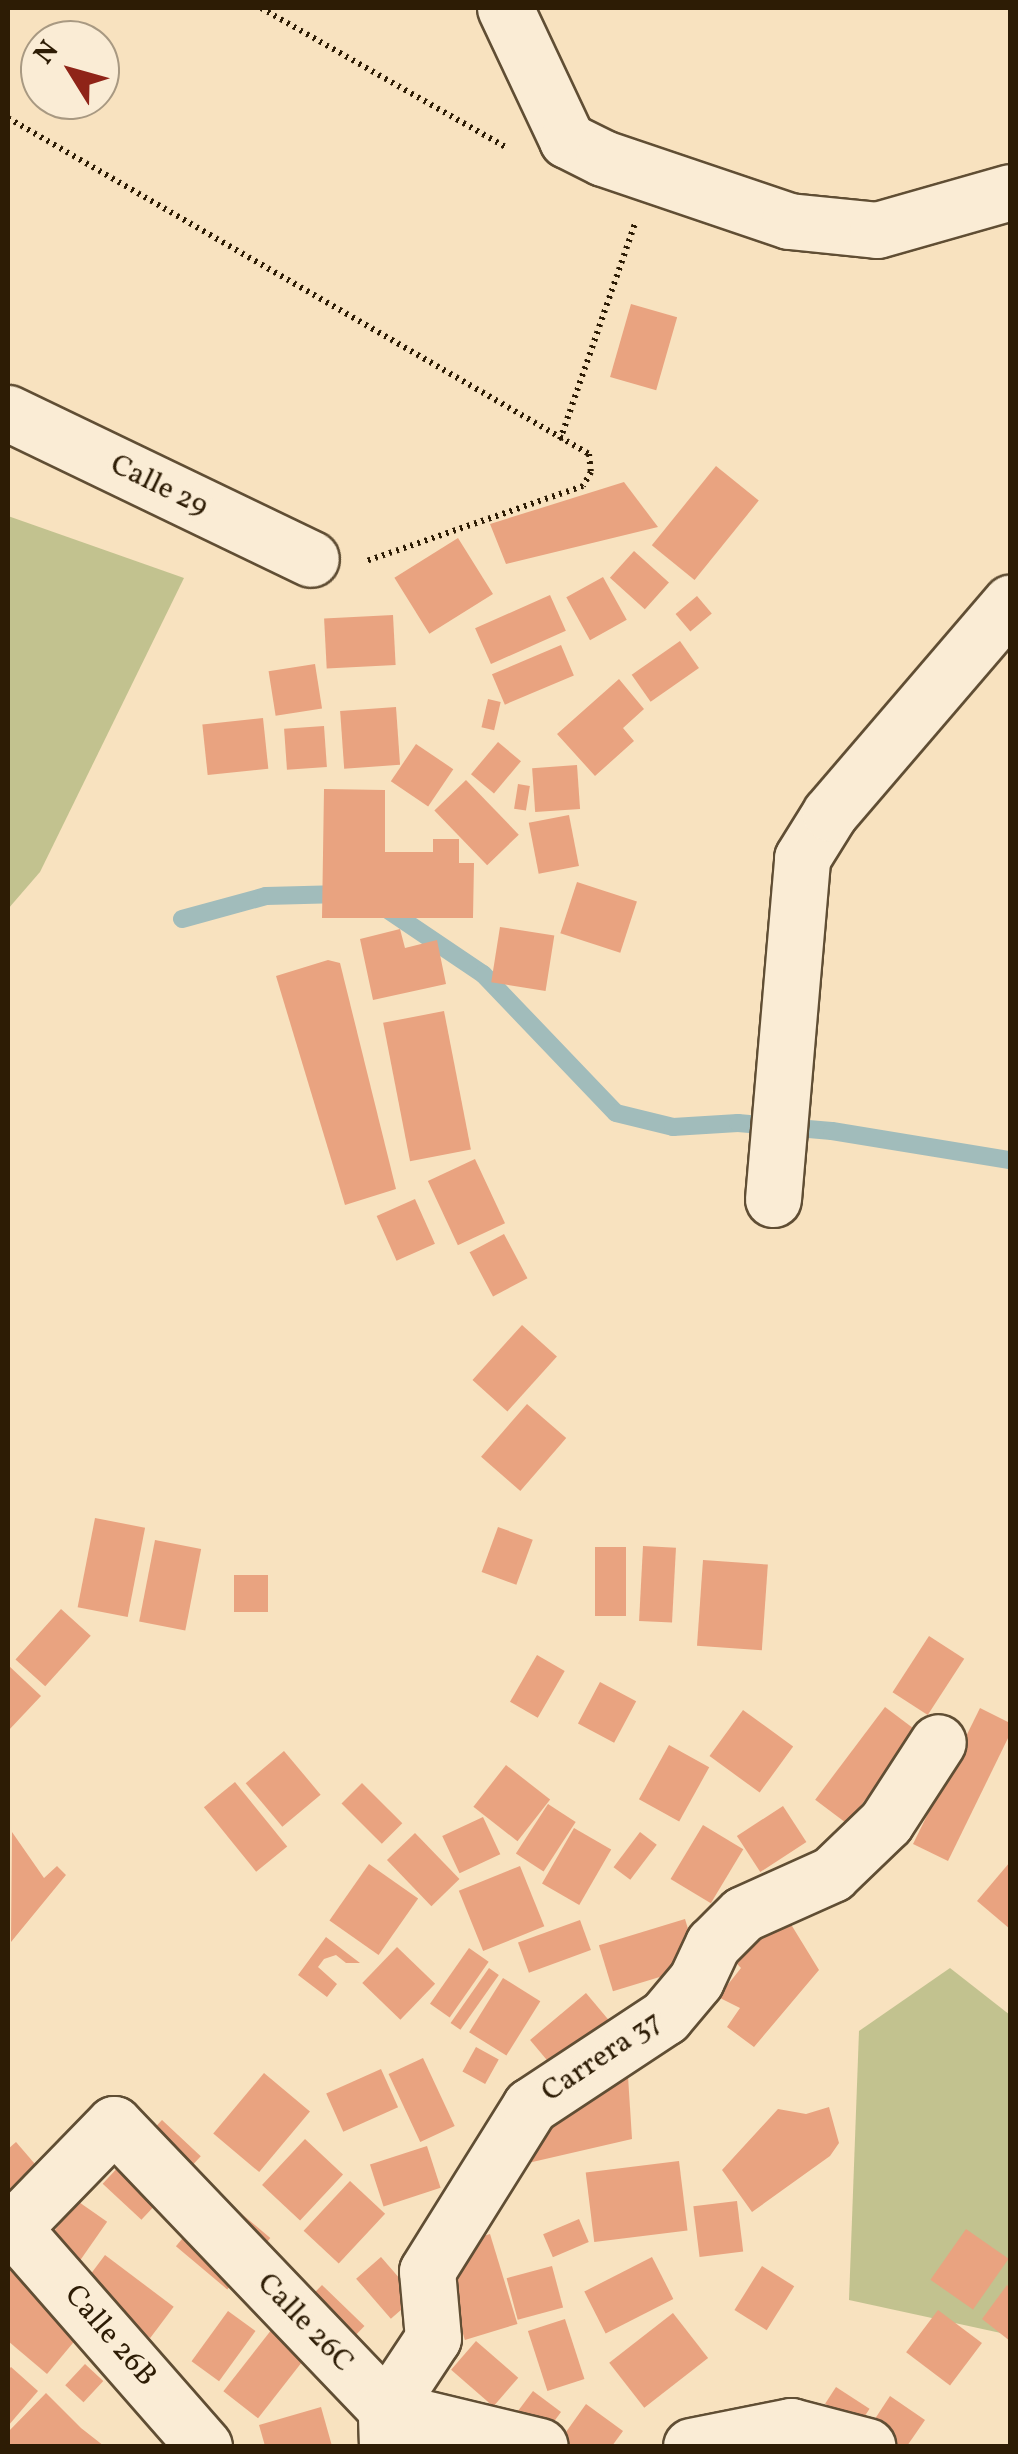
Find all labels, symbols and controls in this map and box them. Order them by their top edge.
north arrow [20,20,120,120]
text: N [26,33,69,73]
street label: Calle 29 [104,447,214,525]
street label: Carrera 37 [535,2004,669,2110]
street label: Calle 26C [249,2266,361,2380]
street label: Calle 26B [56,2278,164,2394]

